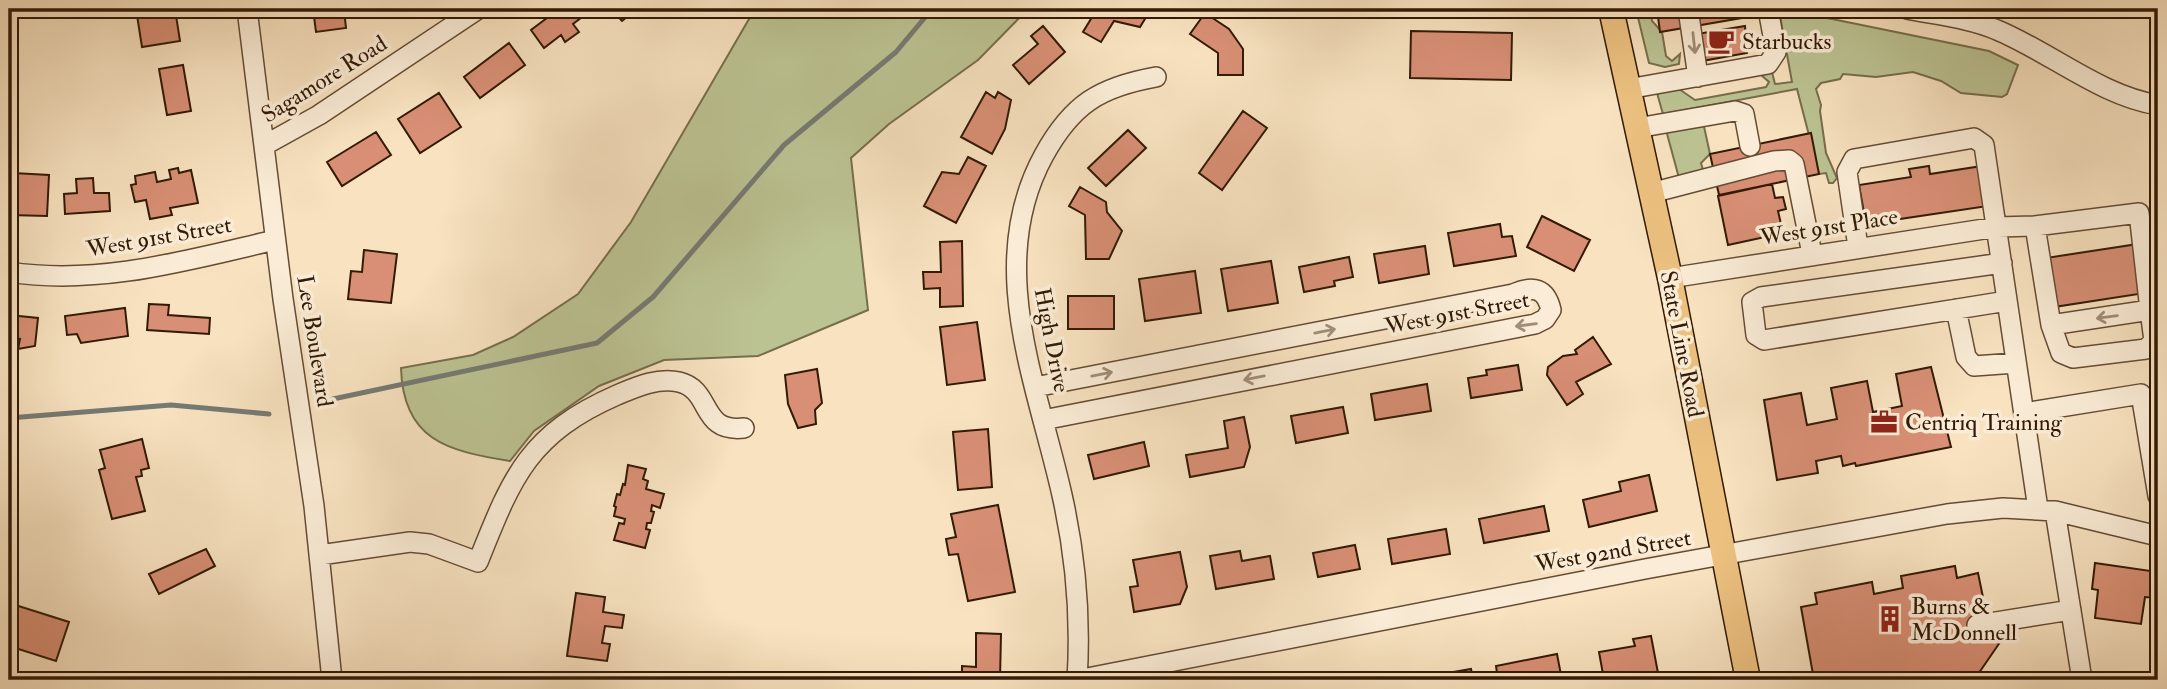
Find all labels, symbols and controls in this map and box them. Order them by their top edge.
cafe icon: Starbucks [1706,26,1736,56]
place label: Starbucks [1742,27,1831,56]
street label: Sagamore Road [256,29,392,129]
one-way arrow [1688,31,1701,54]
street label: West 91st Place [1757,202,1900,252]
street label: West 91st Street [83,210,234,264]
street label: State Line Road [1654,268,1710,420]
street label: Lee Boulevard [290,273,340,409]
street label: High Drive [1028,285,1076,395]
street label: West 91st Street [1381,285,1532,341]
one-way arrow [2096,311,2118,324]
one-way arrow [1515,319,1538,332]
one-way arrow [1313,323,1336,337]
one-way arrow [1090,367,1113,380]
one-way arrow [1243,372,1266,386]
office icon: Centriq Training [1869,407,1899,437]
place label: Centriq Training [1905,408,2063,437]
street label: West 92nd Street [1532,523,1693,579]
place label: Burns & McDonnell [1911,592,2017,647]
building icon: Burns & McDonnell [1875,604,1905,634]

